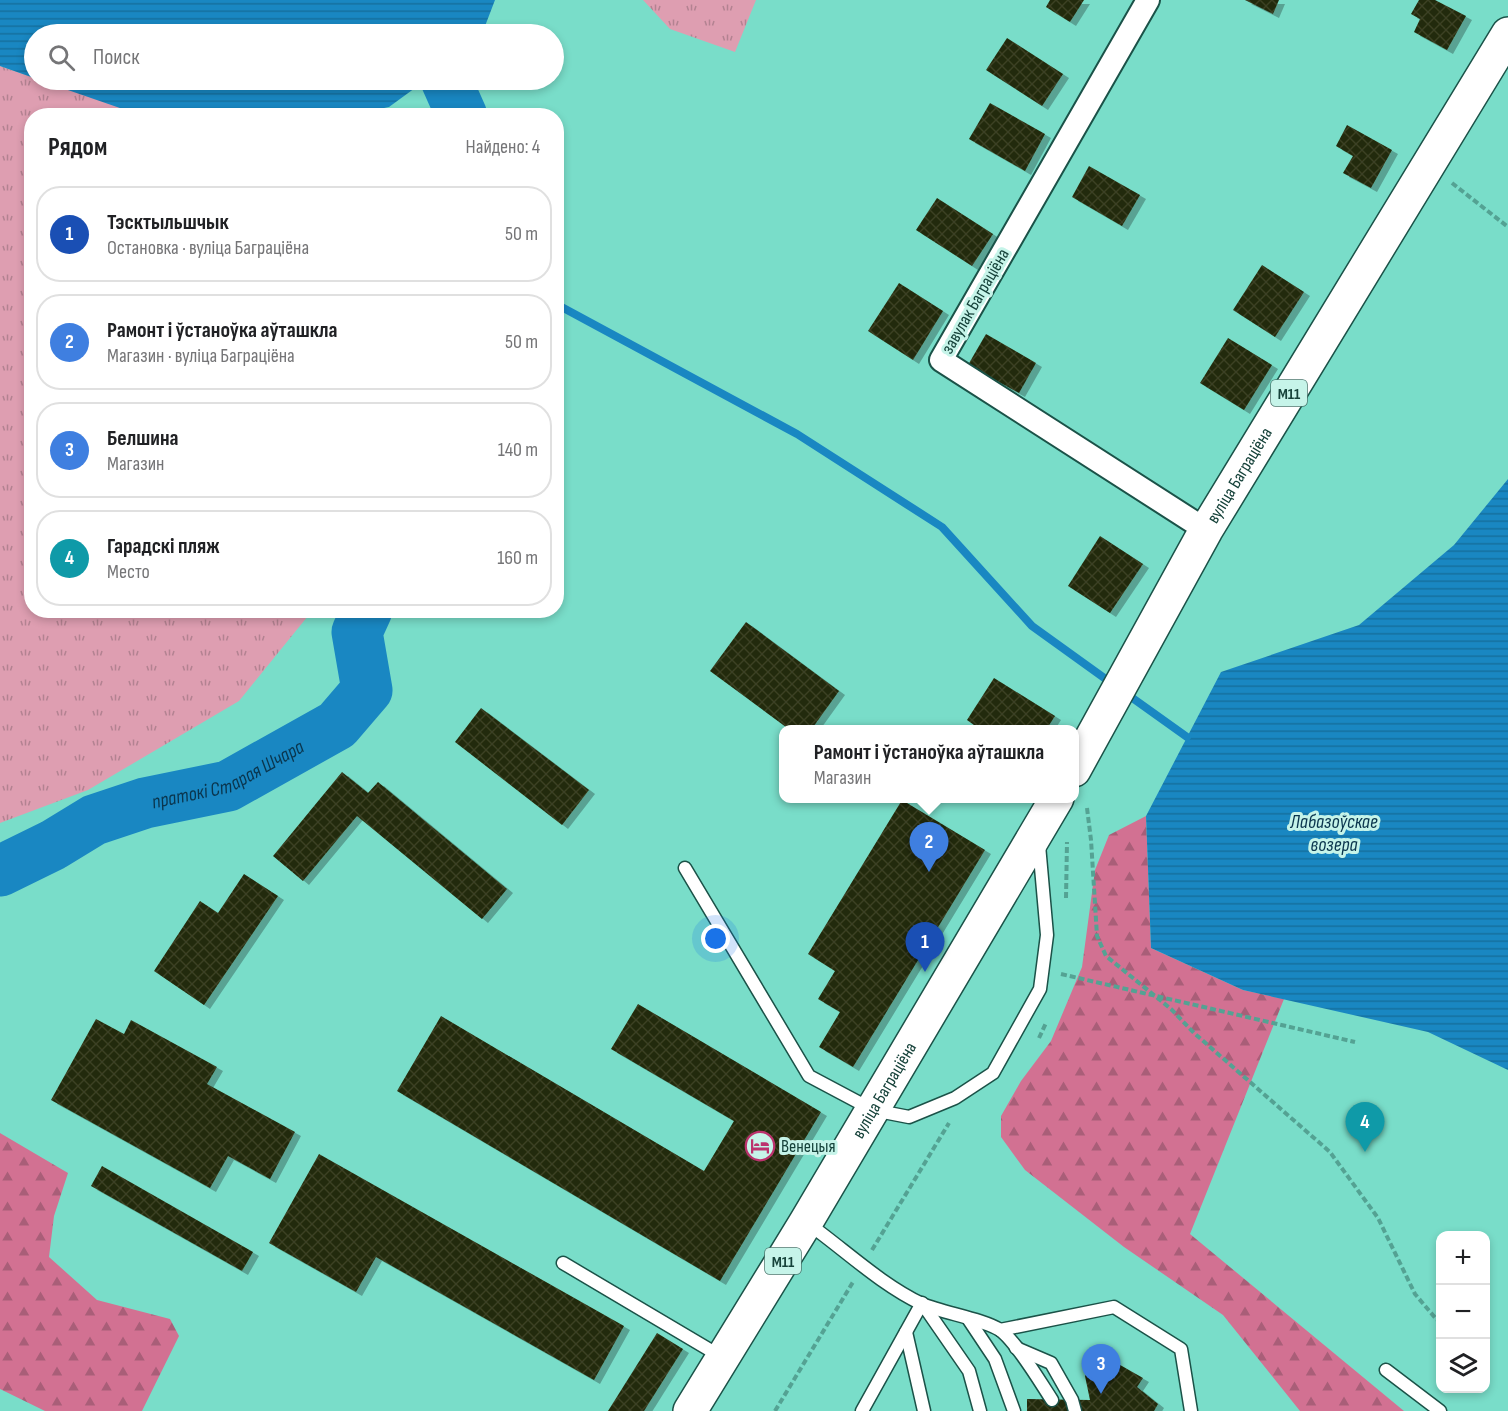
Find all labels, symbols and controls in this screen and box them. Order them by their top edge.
search box [24,24,564,90]
icon: search [45,41,78,74]
text: Поиск [93,44,139,71]
text: Рядом [48,132,107,163]
text: Найдено: 4 [466,135,540,159]
text: Тэсктыльшчык [107,209,229,236]
text: 1 [66,222,73,246]
text: 50 m [505,222,538,246]
text: Остановка · вуліца Баграціёна [107,236,309,260]
street label: завулак Баграціёна [937,245,1014,357]
text: Рамонт і ўстаноўка аўташкла [107,317,337,344]
text: 2 [65,330,74,354]
text: 50 m [505,330,538,354]
text: Магазин · вуліца Баграціёна [107,344,295,368]
road number: М11 [1271,380,1307,406]
street label: вуліца Баграціёна [1203,424,1277,527]
text: Белшина [107,425,179,452]
text: 3 [65,438,74,462]
text: 140 m [498,438,538,462]
text: Магазин [107,452,164,476]
text: Гарадскі пляж [107,533,220,560]
text: 4 [65,546,74,570]
text: 160 m [497,546,538,570]
text: Место [107,560,150,584]
popup [779,725,1079,803]
water label: пратокі Старая Шчара [150,735,308,814]
text: Рамонт і ўстаноўка аўташкла [814,739,1044,766]
text: Магазин [814,766,871,790]
water label: Лабазоўскае возера [1289,810,1378,857]
pin: 2 [910,822,948,872]
pin: 1 [906,922,944,972]
your location [701,924,730,953]
street label: вуліца Баграціёна [848,1038,921,1142]
pin: 4 [1346,1102,1384,1152]
hotel icon: Венецыя [744,1130,776,1162]
place label: Венецыя [781,1136,836,1157]
map controls [1436,1231,1490,1393]
button: + [1436,1231,1490,1285]
road number: М11 [765,1248,801,1274]
button: − [1436,1285,1490,1339]
button: layers [1436,1339,1490,1393]
pin: 3 [1082,1344,1120,1394]

